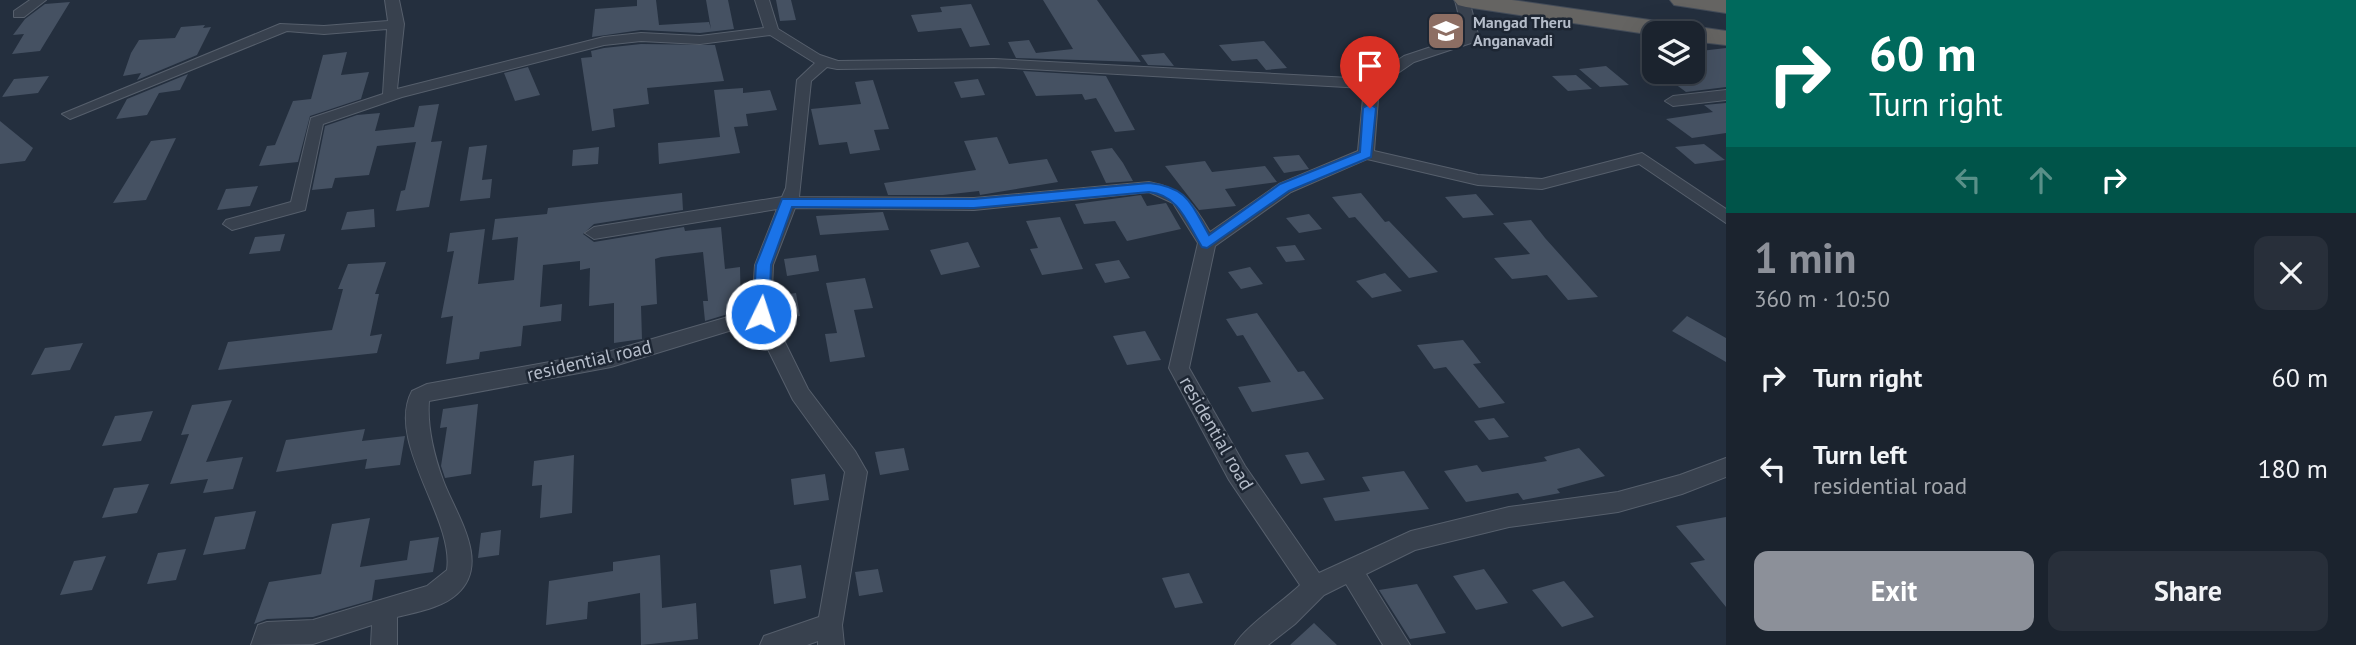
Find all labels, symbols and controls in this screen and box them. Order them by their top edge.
school or university icon: Mangad Theru Anganavadi [1425,10,1467,52]
place label: Mangad Theru Anganavadi [1473,12,1571,50]
map controls [1642,21,1705,84]
button: layers [1642,21,1705,84]
text: 60 m [1869,21,1976,85]
icon: right [1754,28,1845,119]
pin [1340,36,1400,108]
icon: arrive [1351,47,1389,85]
text: Turn right [1869,83,2003,125]
icon: left [1949,161,1987,199]
icon: ahead [2022,161,2060,199]
icon: right [2095,161,2133,199]
text: 1 min [1754,230,1856,285]
button: close [2254,236,2328,310]
position arrow [724,277,798,351]
text: 360 m · 10:50 [1754,284,1890,313]
street label: residential road [524,334,654,386]
icon: right [1754,359,1792,397]
text: Turn right [1813,361,1922,394]
text: 60 m [2272,361,2328,394]
street label: residential road [1175,372,1259,494]
text: Turn left [1813,438,1907,471]
icon: left [1754,450,1792,488]
text: 180 m [2257,452,2328,485]
text: residential road [1813,471,1967,500]
button: Exit [1754,551,2034,631]
button: Share [2048,551,2328,631]

